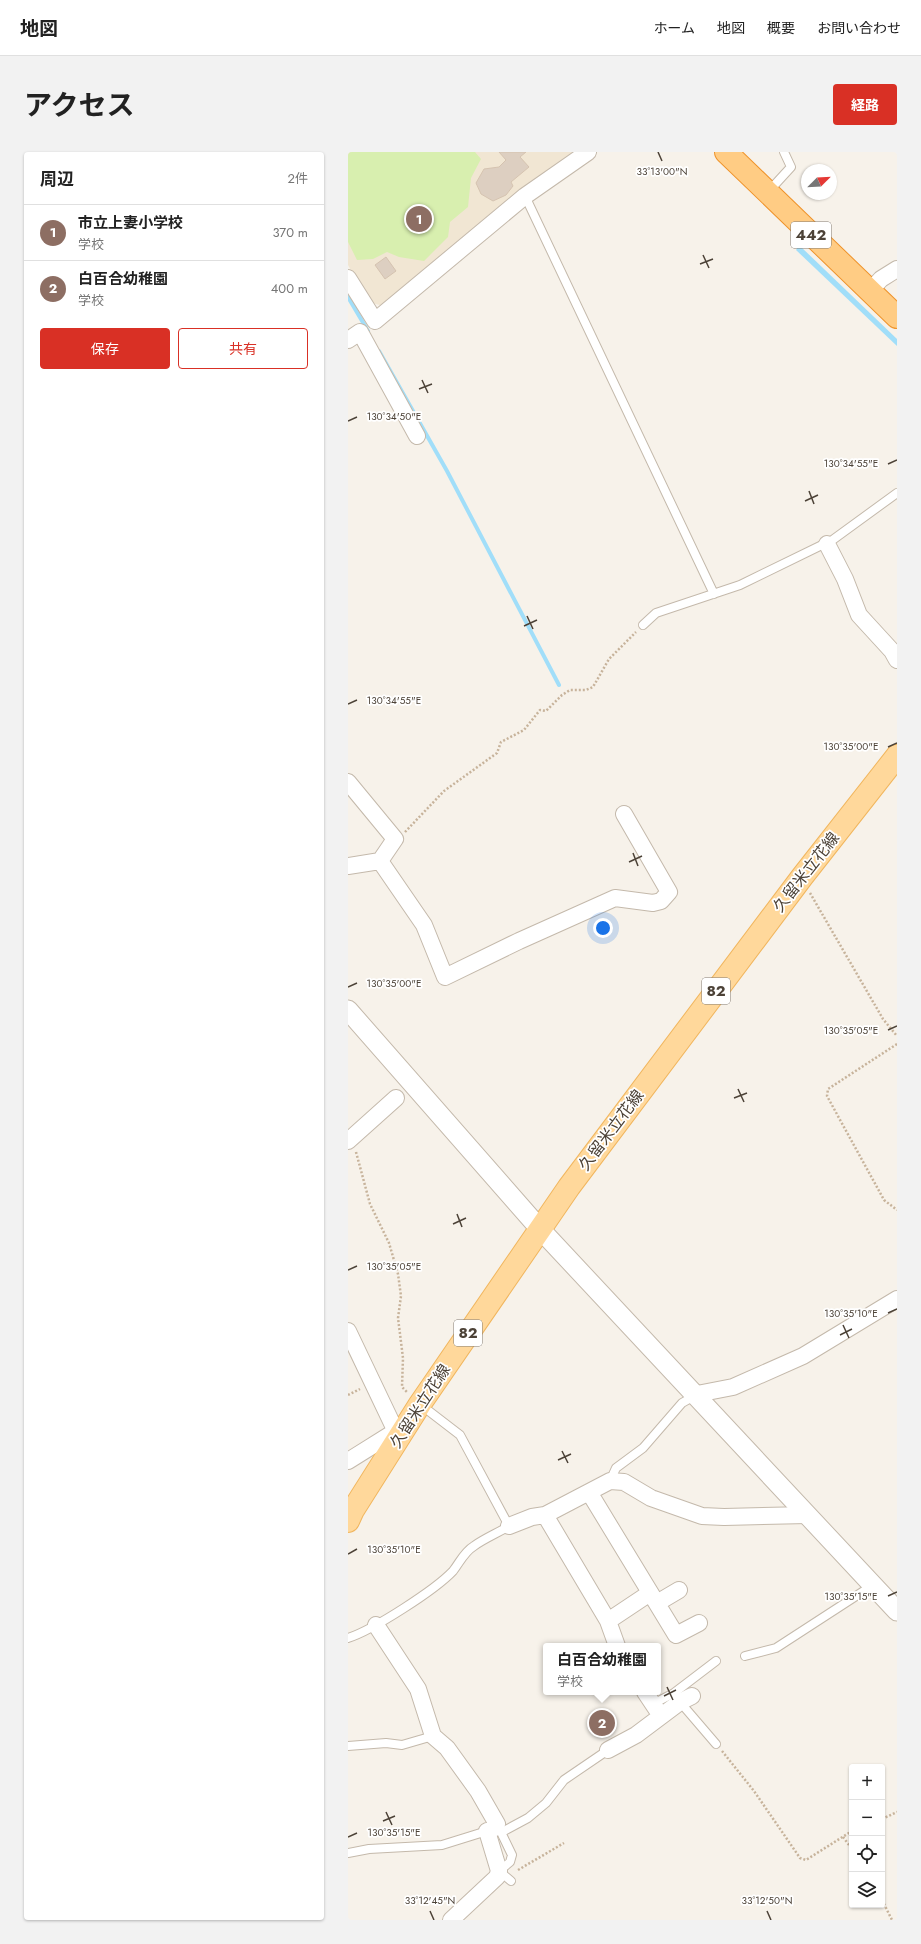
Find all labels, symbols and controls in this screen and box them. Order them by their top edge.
text: 地図 [20,15,58,42]
text: ホーム [653,18,695,38]
text: 地図 [717,18,745,38]
text: 概要 [767,18,795,38]
text: お問い合わせ [817,18,901,38]
button: 経路 [833,84,897,125]
text: アクセス [24,85,135,126]
text: 33°13'00"N [637,164,687,179]
north arrow [801,164,837,200]
text: 周辺 [40,167,74,191]
text: 2件 [288,169,308,188]
pin: 1 [406,204,432,234]
text: 市立上妻小学校 [78,212,183,234]
road number: 442 [791,222,831,248]
text: 1 [50,223,56,242]
text: 370 m [272,223,308,242]
text: 学校 [78,235,104,254]
text: 白百合幼稚園 [78,268,168,290]
text: 2 [49,279,57,298]
text: 400 m [271,279,308,298]
text: 学校 [78,291,104,310]
button: 保存 [40,328,170,369]
button: 共有 [178,328,308,369]
text: 130°34'50"E [367,409,421,424]
text: 130°34'55"E [824,456,878,471]
text: 130°34'55"E [367,693,421,708]
text: 130°35'00"E [824,739,878,754]
street label: 久留米立花線 [767,827,845,917]
your location [593,918,613,938]
text: 130°35'00"E [367,976,421,991]
road number: 82 [702,978,730,1004]
text: 130°35'05"E [824,1023,878,1038]
street label: 久留米立花線 [573,1085,649,1175]
text: 130°35'05"E [367,1259,421,1274]
text: 130°35'10"E [824,1306,878,1321]
road number: 82 [454,1320,482,1346]
street label: 久留米立花線 [384,1359,456,1453]
text: 130°35'10"E [367,1542,421,1557]
text: 130°35'15"E [825,1589,877,1604]
popup [543,1643,661,1695]
text: 白百合幼稚園 [557,1649,647,1671]
text: 学校 [557,1672,583,1691]
pin: 2 [589,1708,615,1738]
map controls [849,1764,885,1908]
button: + [849,1764,885,1800]
button: − [849,1800,885,1836]
text: 130°35'15"E [368,1825,420,1840]
button: locate [849,1836,885,1872]
button: layers [849,1872,885,1908]
text: 33°12'45"N [405,1893,455,1908]
text: 33°12'50"N [742,1893,792,1908]

